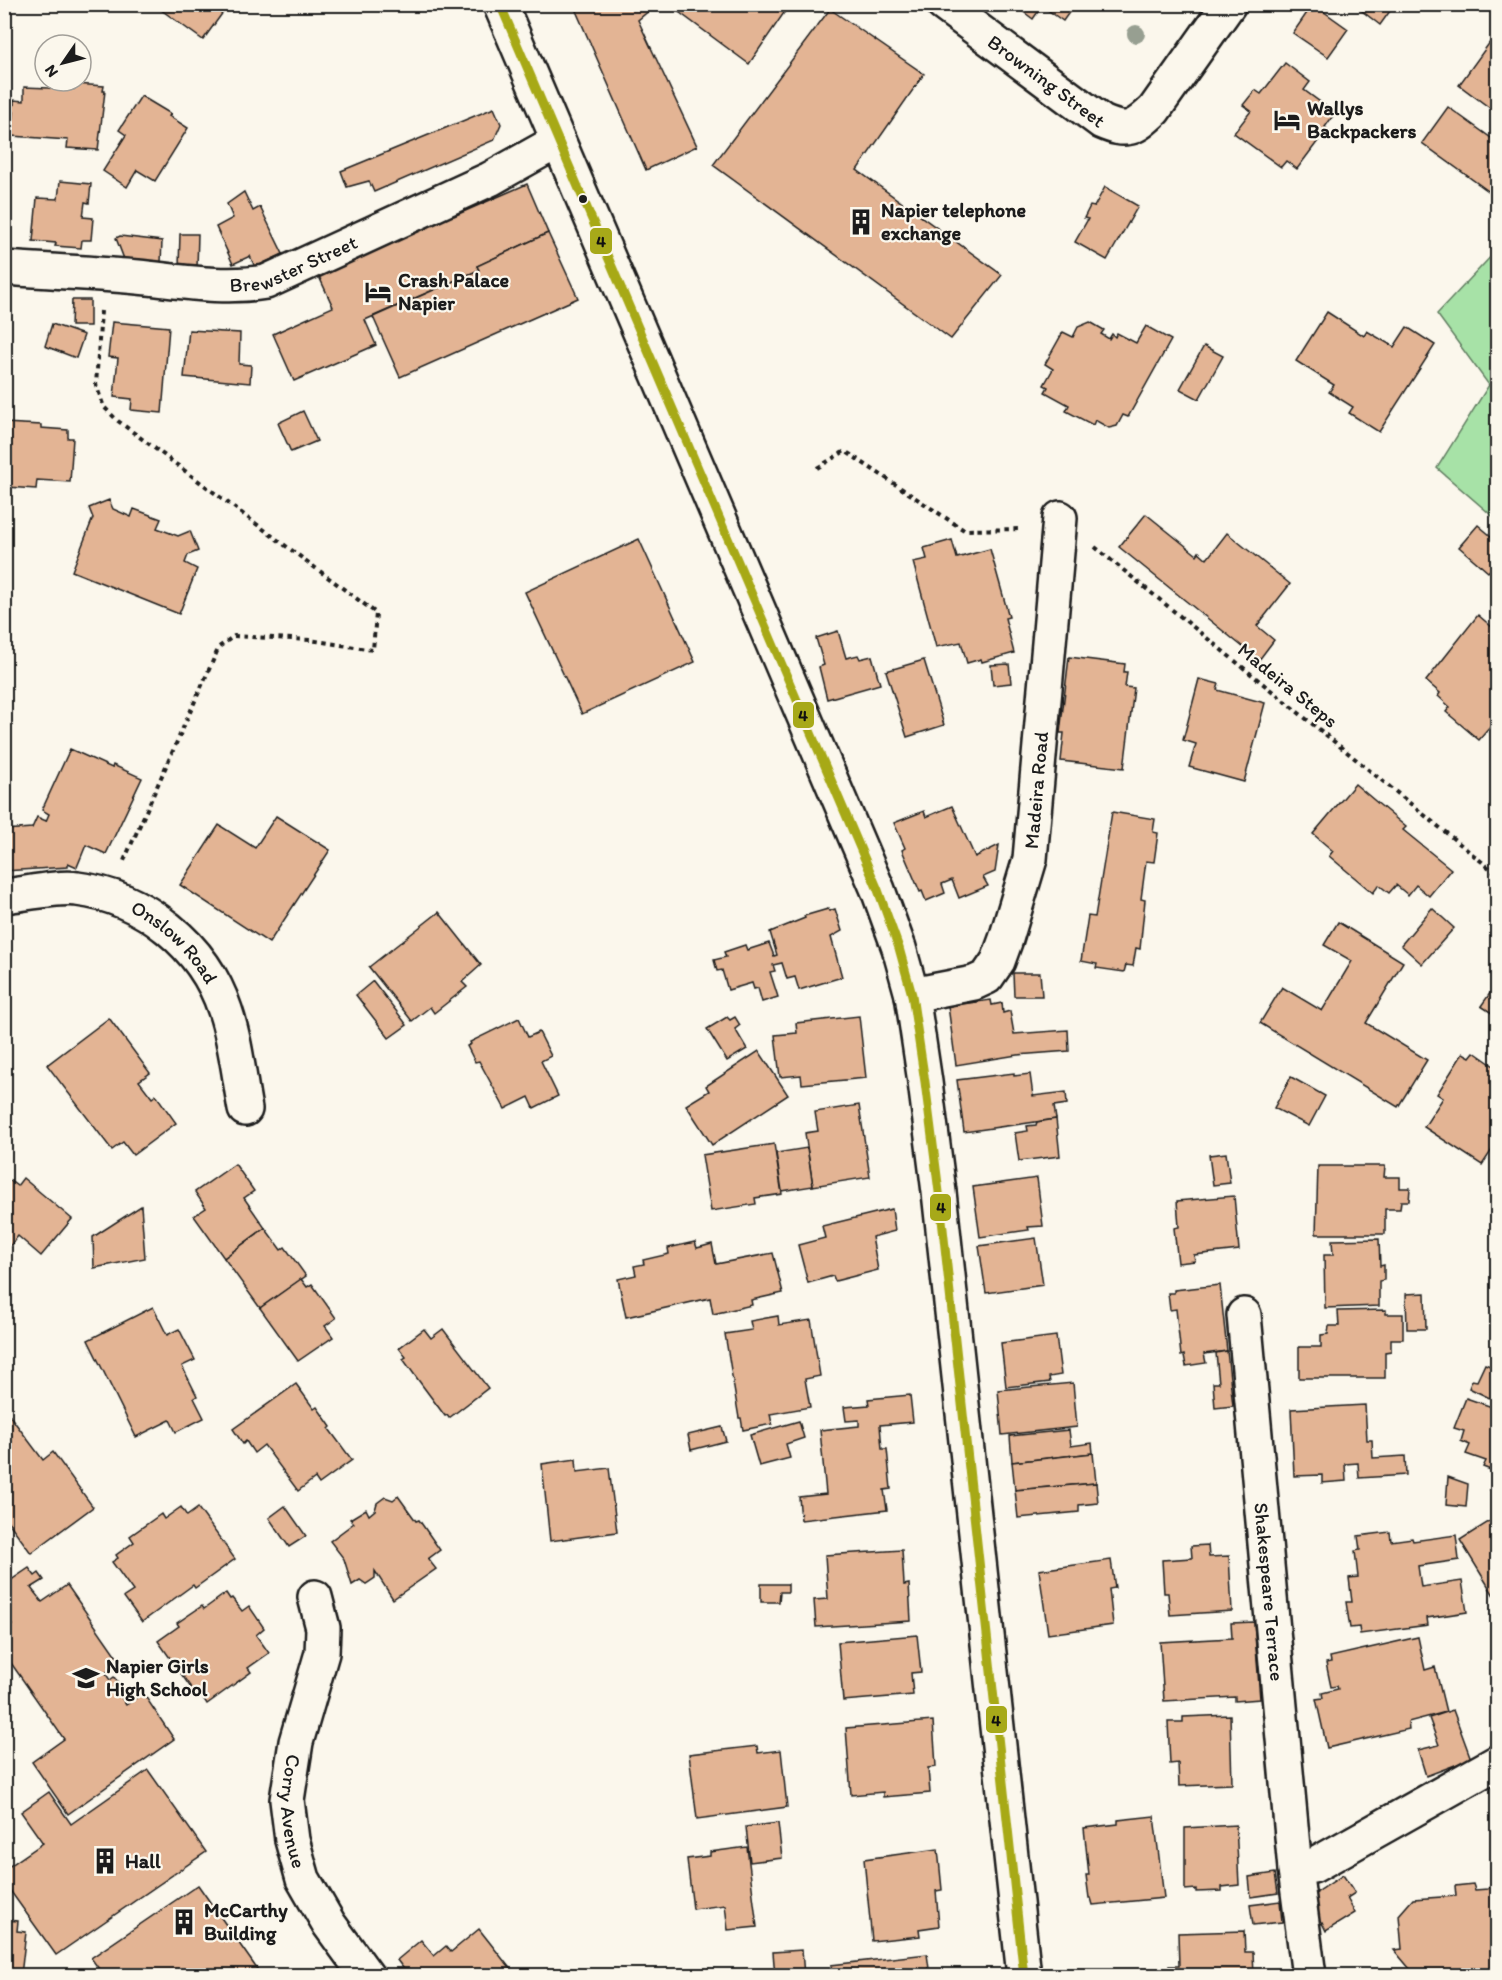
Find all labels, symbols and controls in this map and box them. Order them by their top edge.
street label: Browning Street [983,29,1111,133]
north arrow [33,33,93,93]
text: N [40,61,62,81]
place label: Wallys Backpackers [1307,96,1416,144]
hotel icon: Wallys Backpackers [1272,105,1302,135]
unlabelled marker [577,193,589,205]
place label: Napier telephone exchange [881,198,1026,246]
building icon: Napier telephone exchange [846,207,876,237]
line badge: 4 [589,227,613,255]
street label: Brewster Street [229,230,361,297]
text: 4 [596,232,606,251]
place label: Crash Palace Napier [398,268,509,316]
hotel icon: Crash Palace Napier [363,277,393,307]
street label: Madeira Steps [1233,637,1343,733]
line badge: 4 [792,701,815,729]
text: 4 [798,706,808,725]
street label: Madeira Road [1019,730,1053,850]
street label: Onslow Road [127,895,223,988]
line badge: 4 [929,1193,952,1222]
text: 4 [936,1198,946,1217]
street label: Shakespeare Terrace [1249,1502,1290,1682]
place label: Napier Girls High School [106,1654,209,1702]
school or university icon: Napier Girls High School [71,1663,101,1693]
line badge: 4 [985,1705,1008,1734]
text: 4 [991,1711,1001,1730]
street label: Corry Avenue [275,1753,311,1871]
building icon: Hall [90,1846,120,1876]
place label: Hall [125,1849,161,1873]
place label: McCarthy Building [204,1898,288,1946]
building icon: McCarthy Building [169,1907,199,1937]

